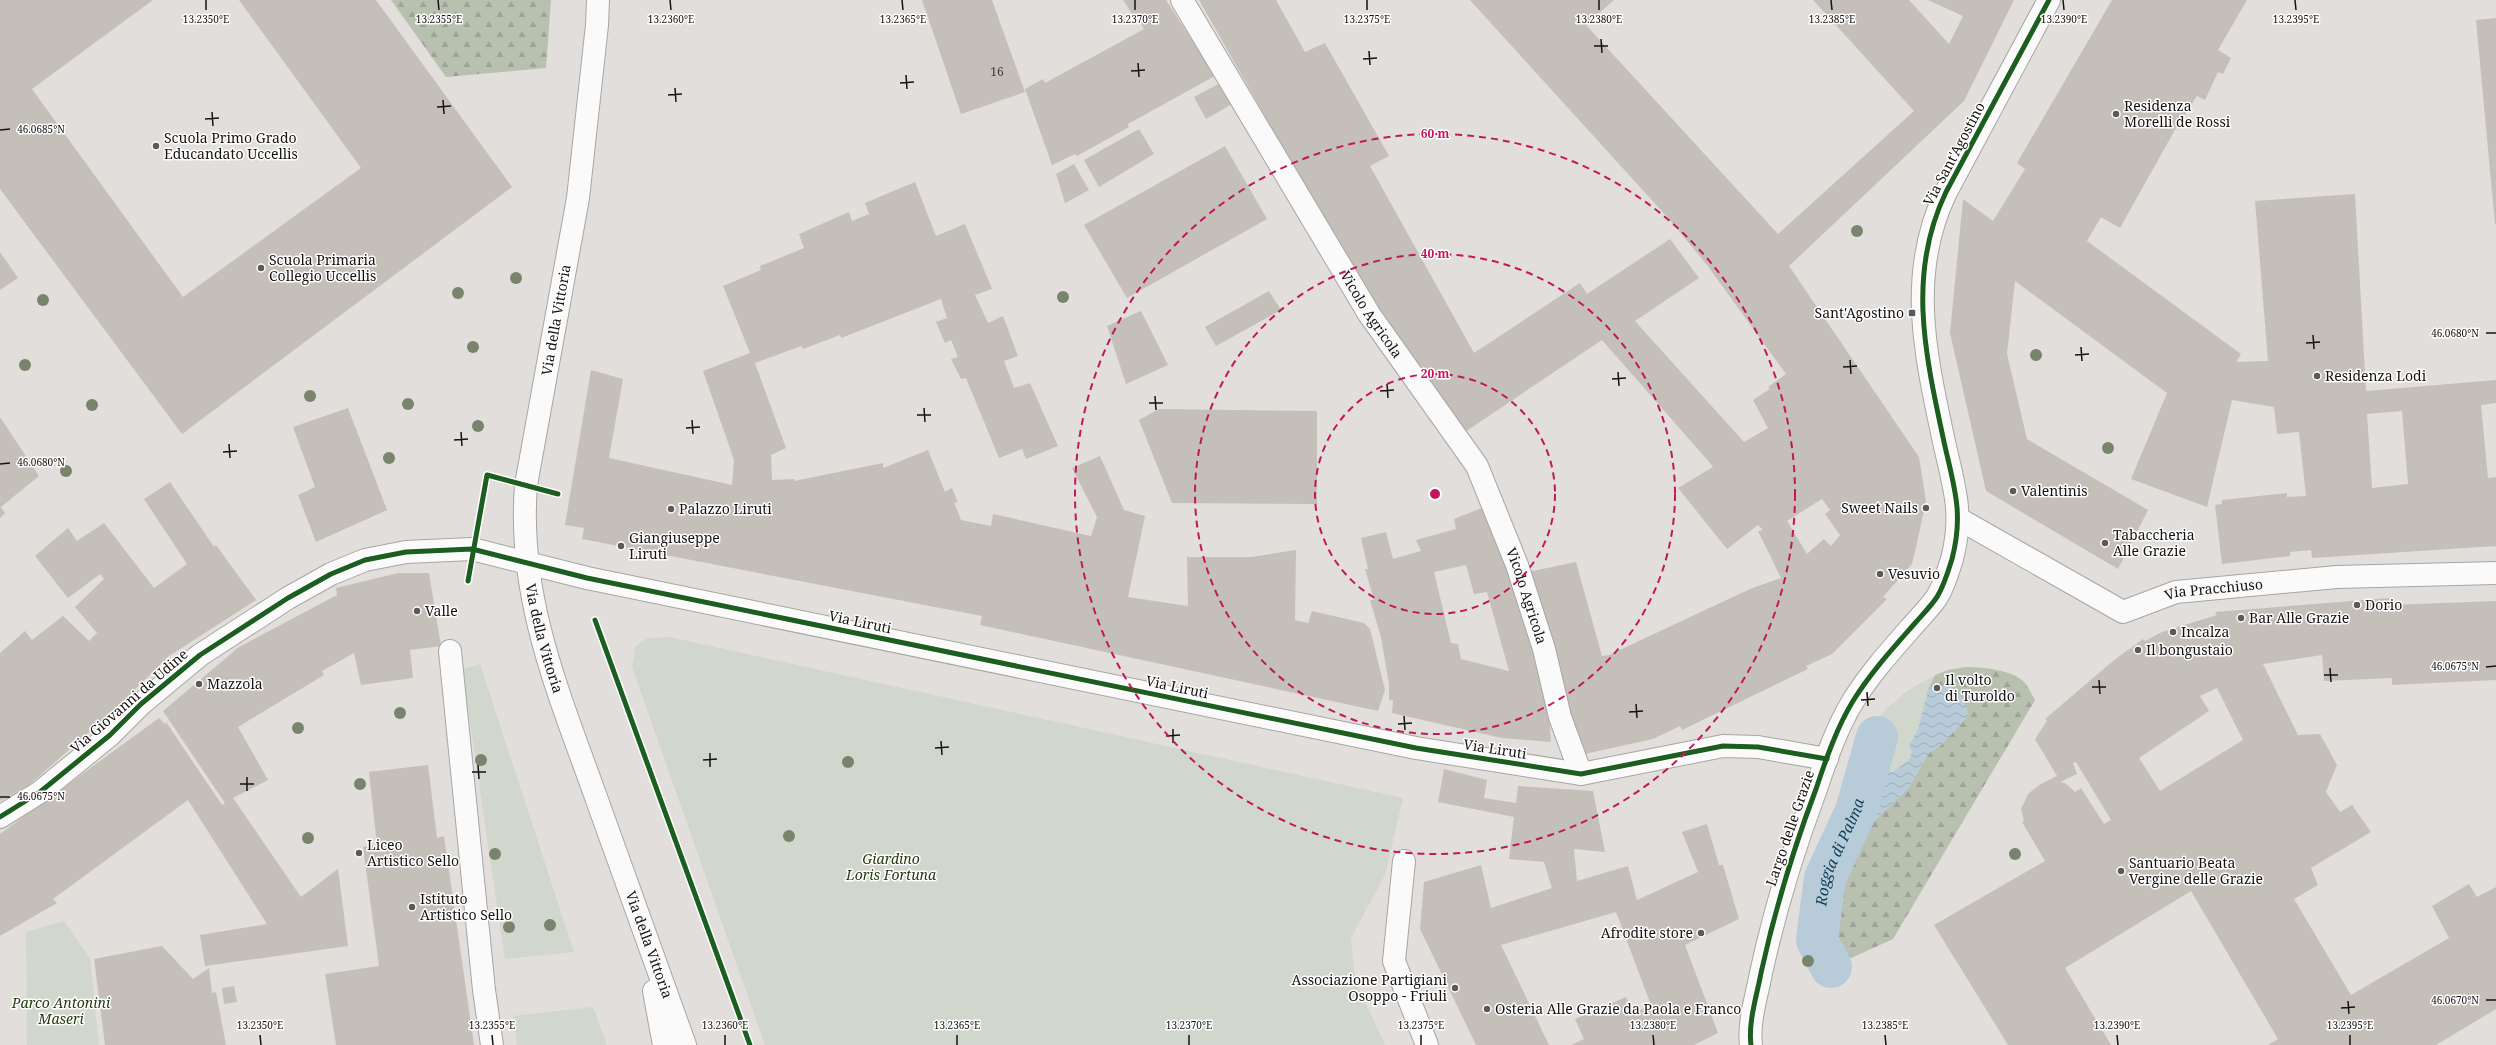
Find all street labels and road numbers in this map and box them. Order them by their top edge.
street label: Via Sant'Agostino [1918,99,1989,209]
street label: Via della Vittoria [536,263,575,377]
street label: Vicolo Agricola [1336,267,1407,361]
street label: Vicolo Agricola [1502,545,1552,646]
street label: Via Pracchiuso [2162,574,2264,604]
street label: Via della Vittoria [521,582,568,696]
street label: Via Liruti [827,606,894,638]
street label: Via Giovanni da Udine [66,644,191,757]
street label: Via Liruti [1144,671,1211,703]
street label: Via Liruti [1462,734,1528,763]
street label: Largo delle Grazie [1761,767,1818,888]
street label: Via della Vittoria [622,888,678,1001]

